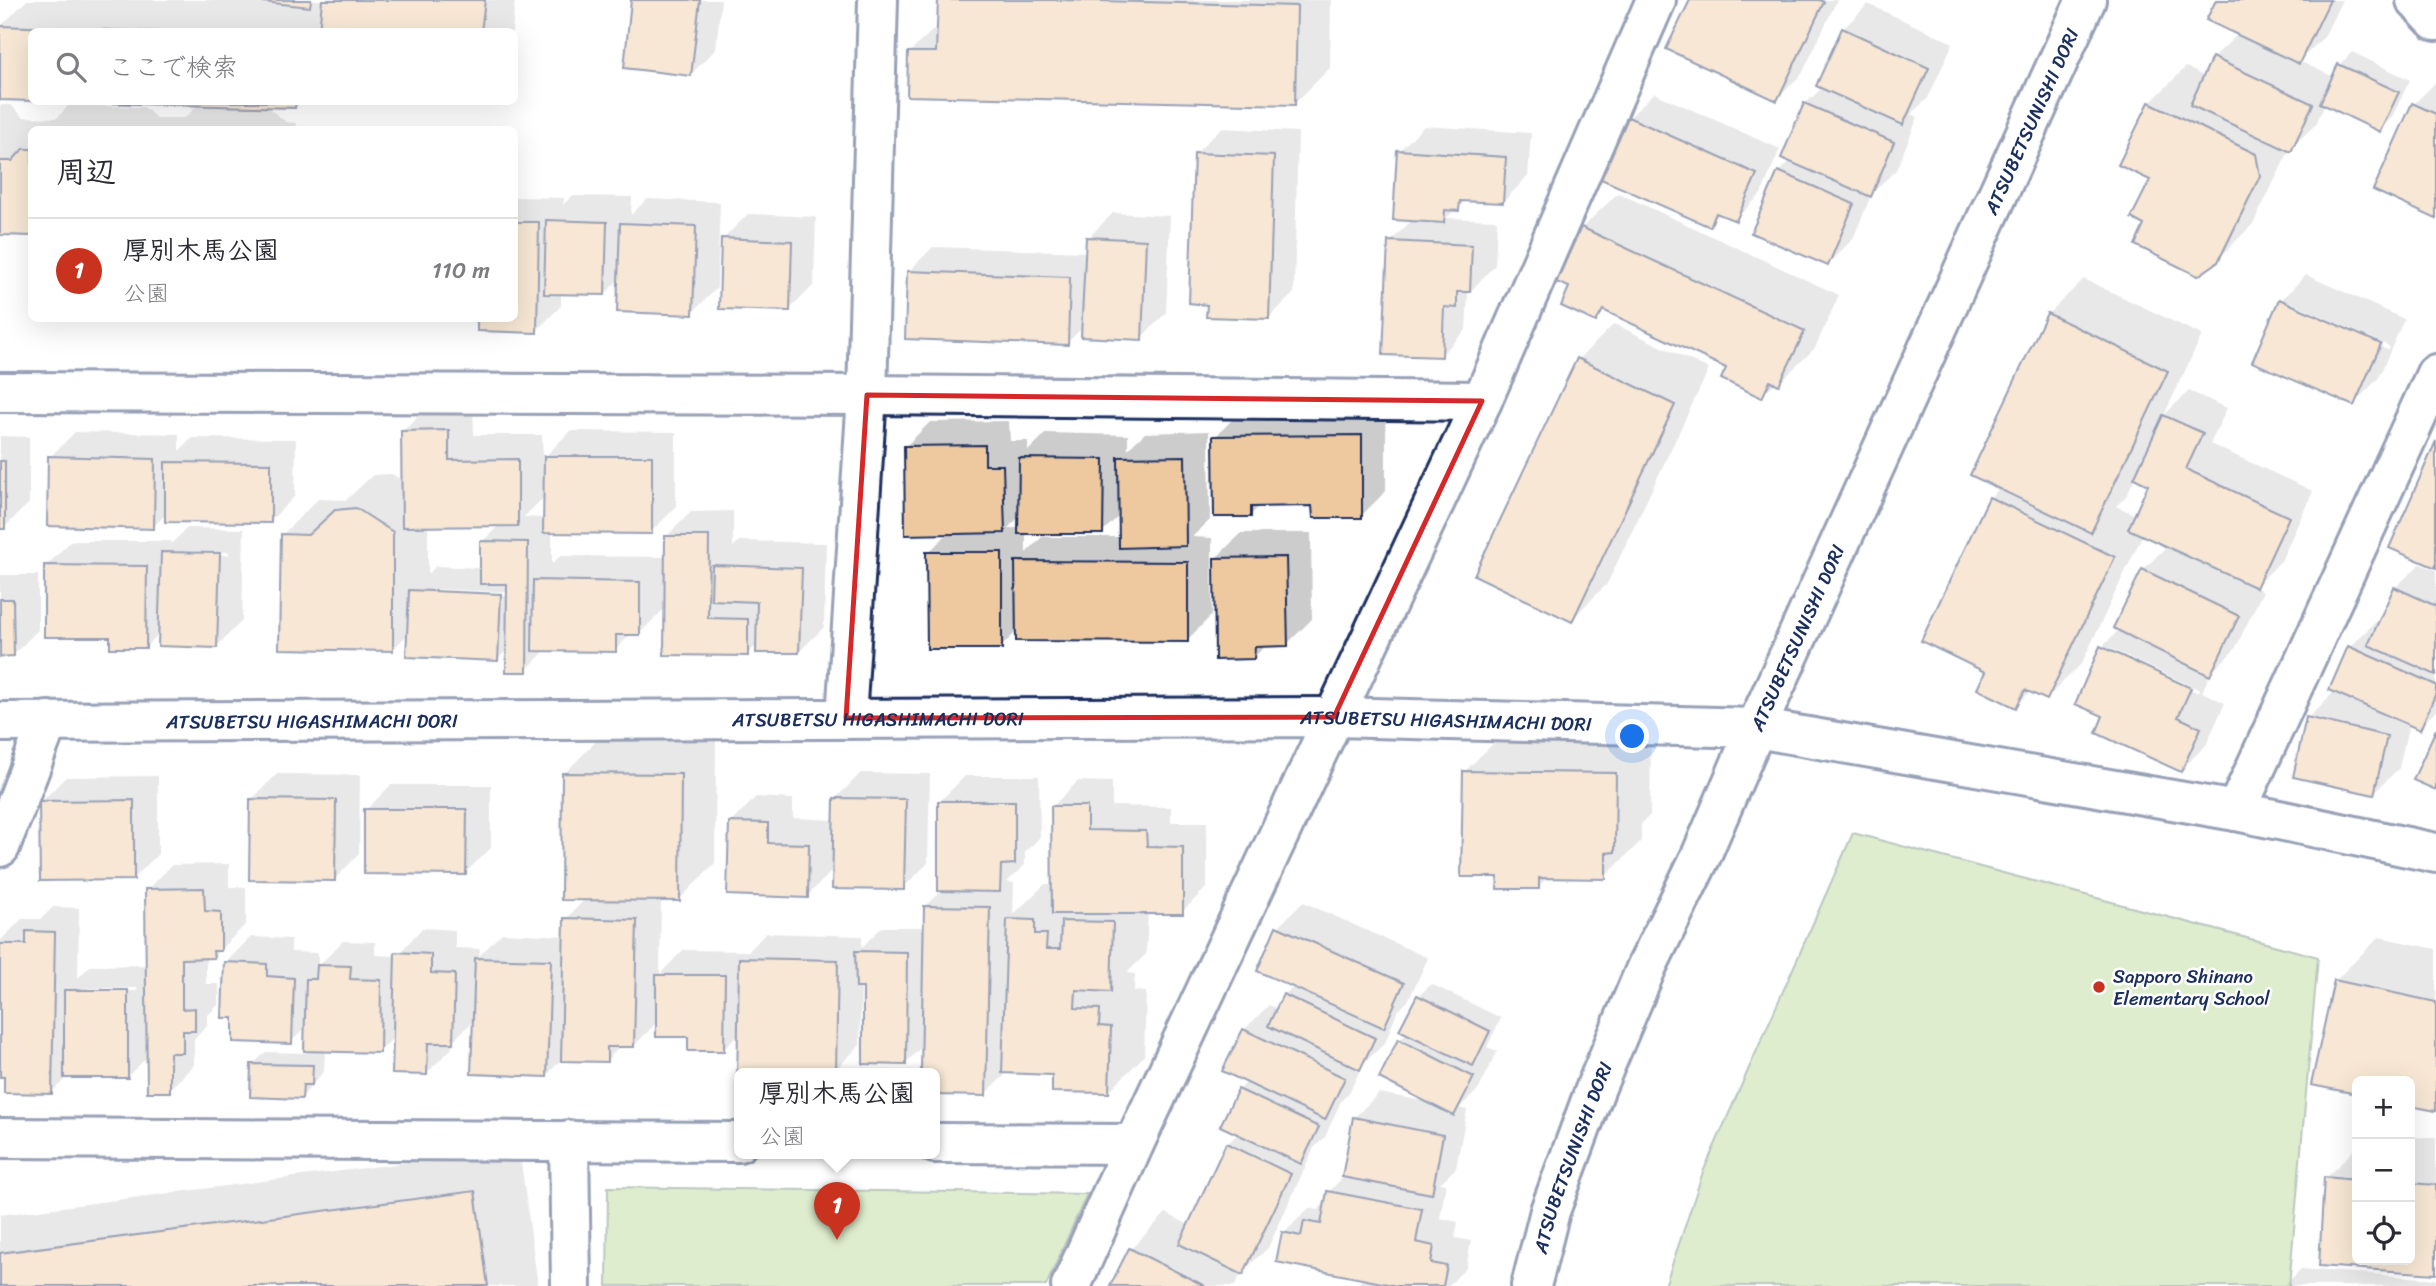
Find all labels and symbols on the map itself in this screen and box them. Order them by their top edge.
street label: ATSUBETSUNISHI DORI [1974,23,2088,221]
street label: ATSUBETSUNISHI DORI [1740,539,1854,737]
street label: ATSUBETSU HIGASHIMACHI DORI [1299,701,1592,741]
street label: ATSUBETSU HIGASHIMACHI DORI [731,702,1024,736]
street label: ATSUBETSU HIGASHIMACHI DORI [165,704,458,738]
your location [1615,719,1649,753]
place label: Sapporo Shinano Elementary School [2113,960,2270,1015]
marker: Sapporo Shinano Elementary School [2091,979,2107,995]
street label: ATSUBETSUNISHI DORI [1524,1056,1622,1258]
pin: 1 [814,1182,860,1240]

